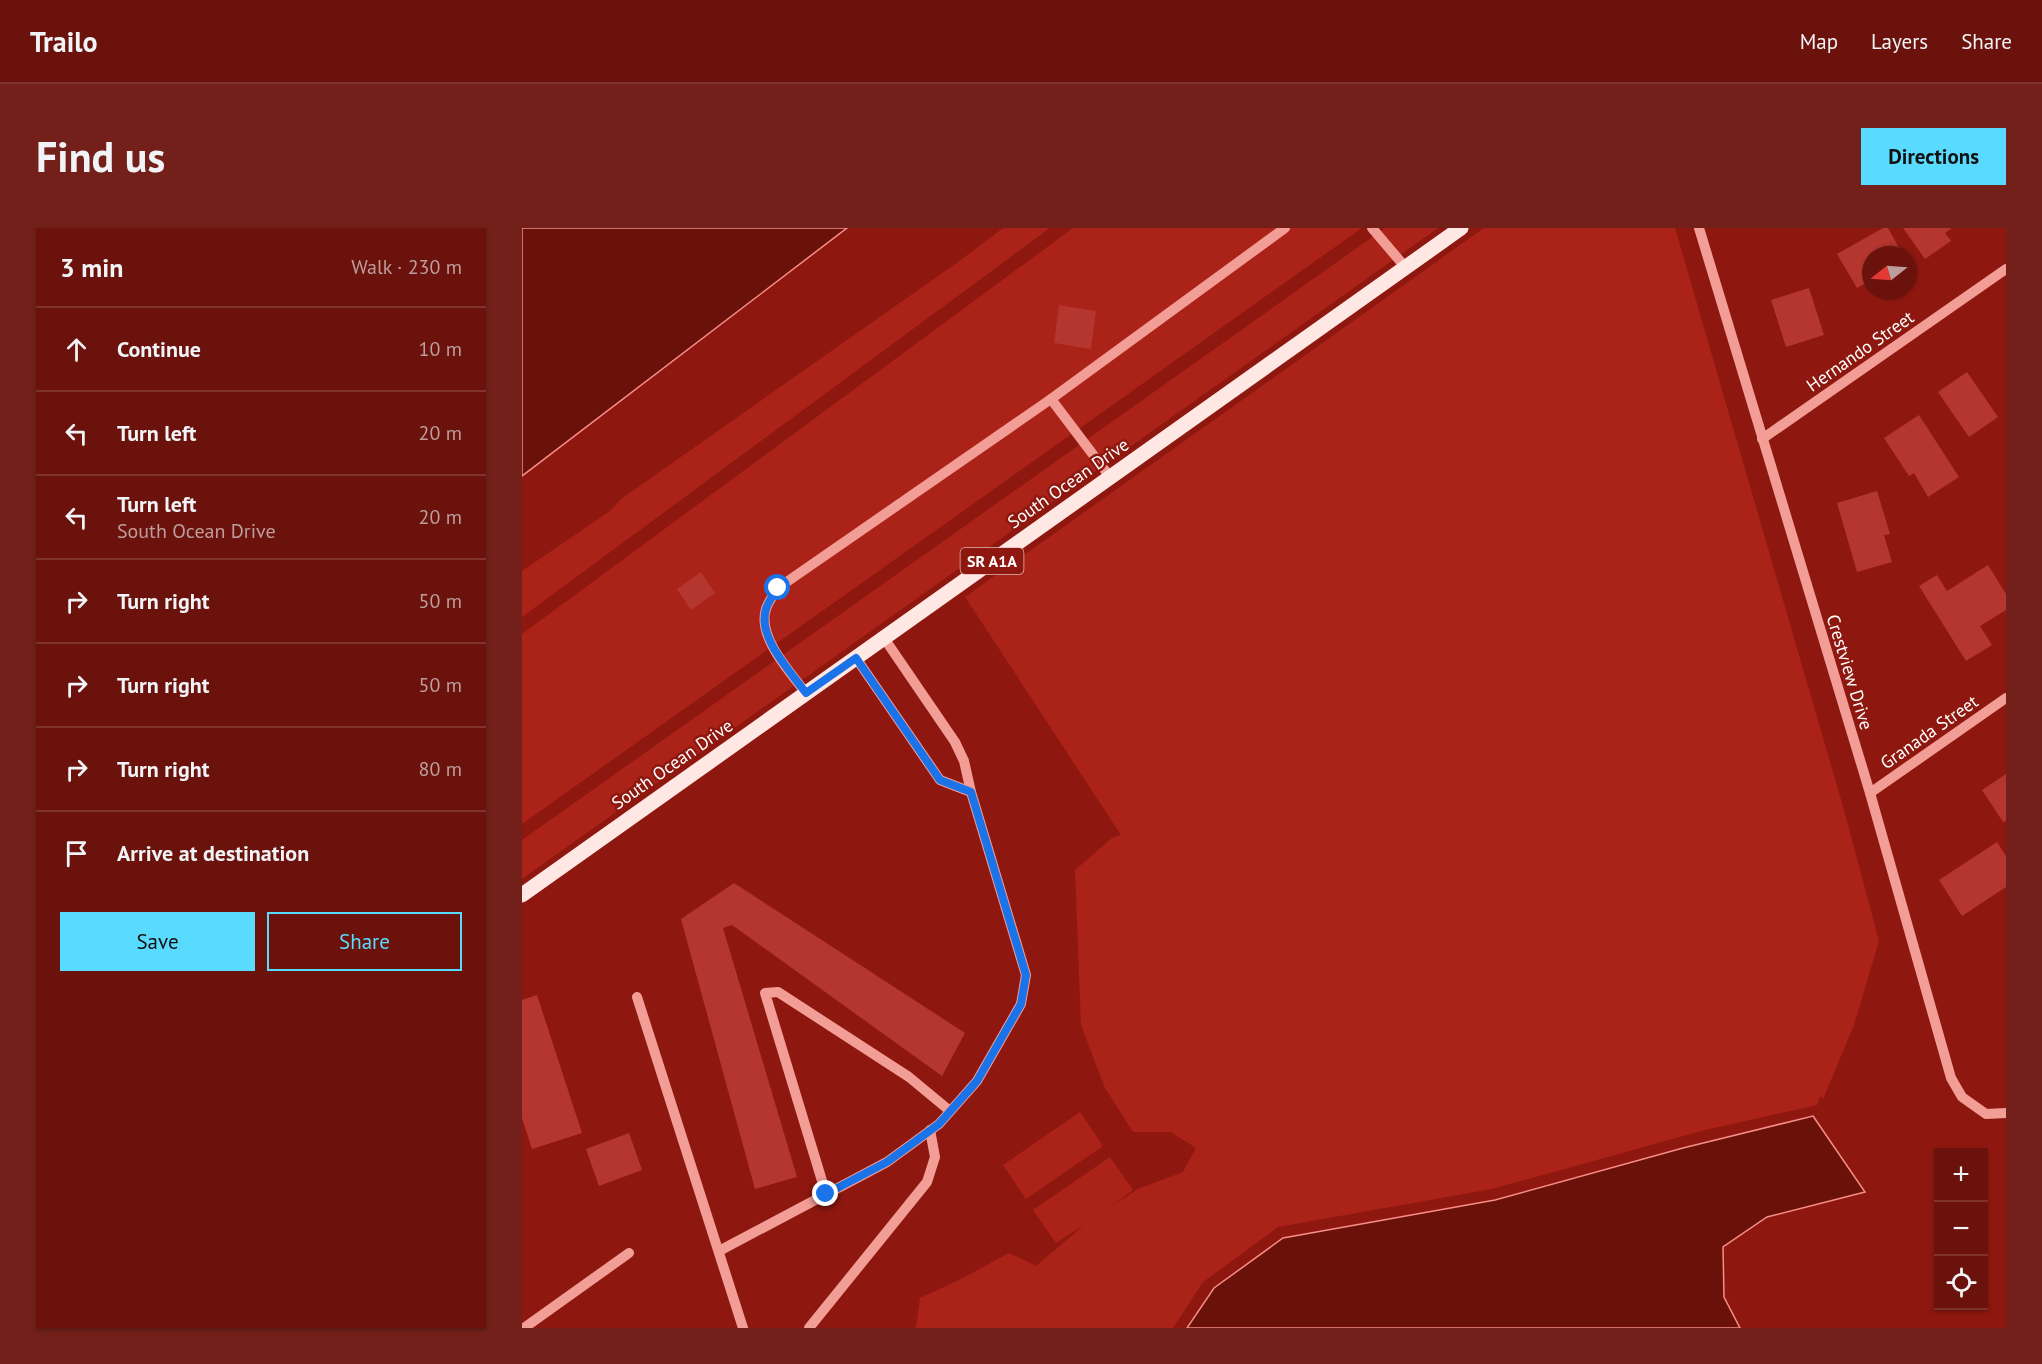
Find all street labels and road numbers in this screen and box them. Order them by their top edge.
street label: Hernando Street [1802,305,1918,397]
street label: South Ocean Drive [1003,433,1133,533]
road number: SR A1A [960,548,1024,574]
street label: Crestview Drive [1822,612,1878,732]
street label: Granada Street [1876,690,1982,774]
street label: South Ocean Drive [607,714,737,814]

